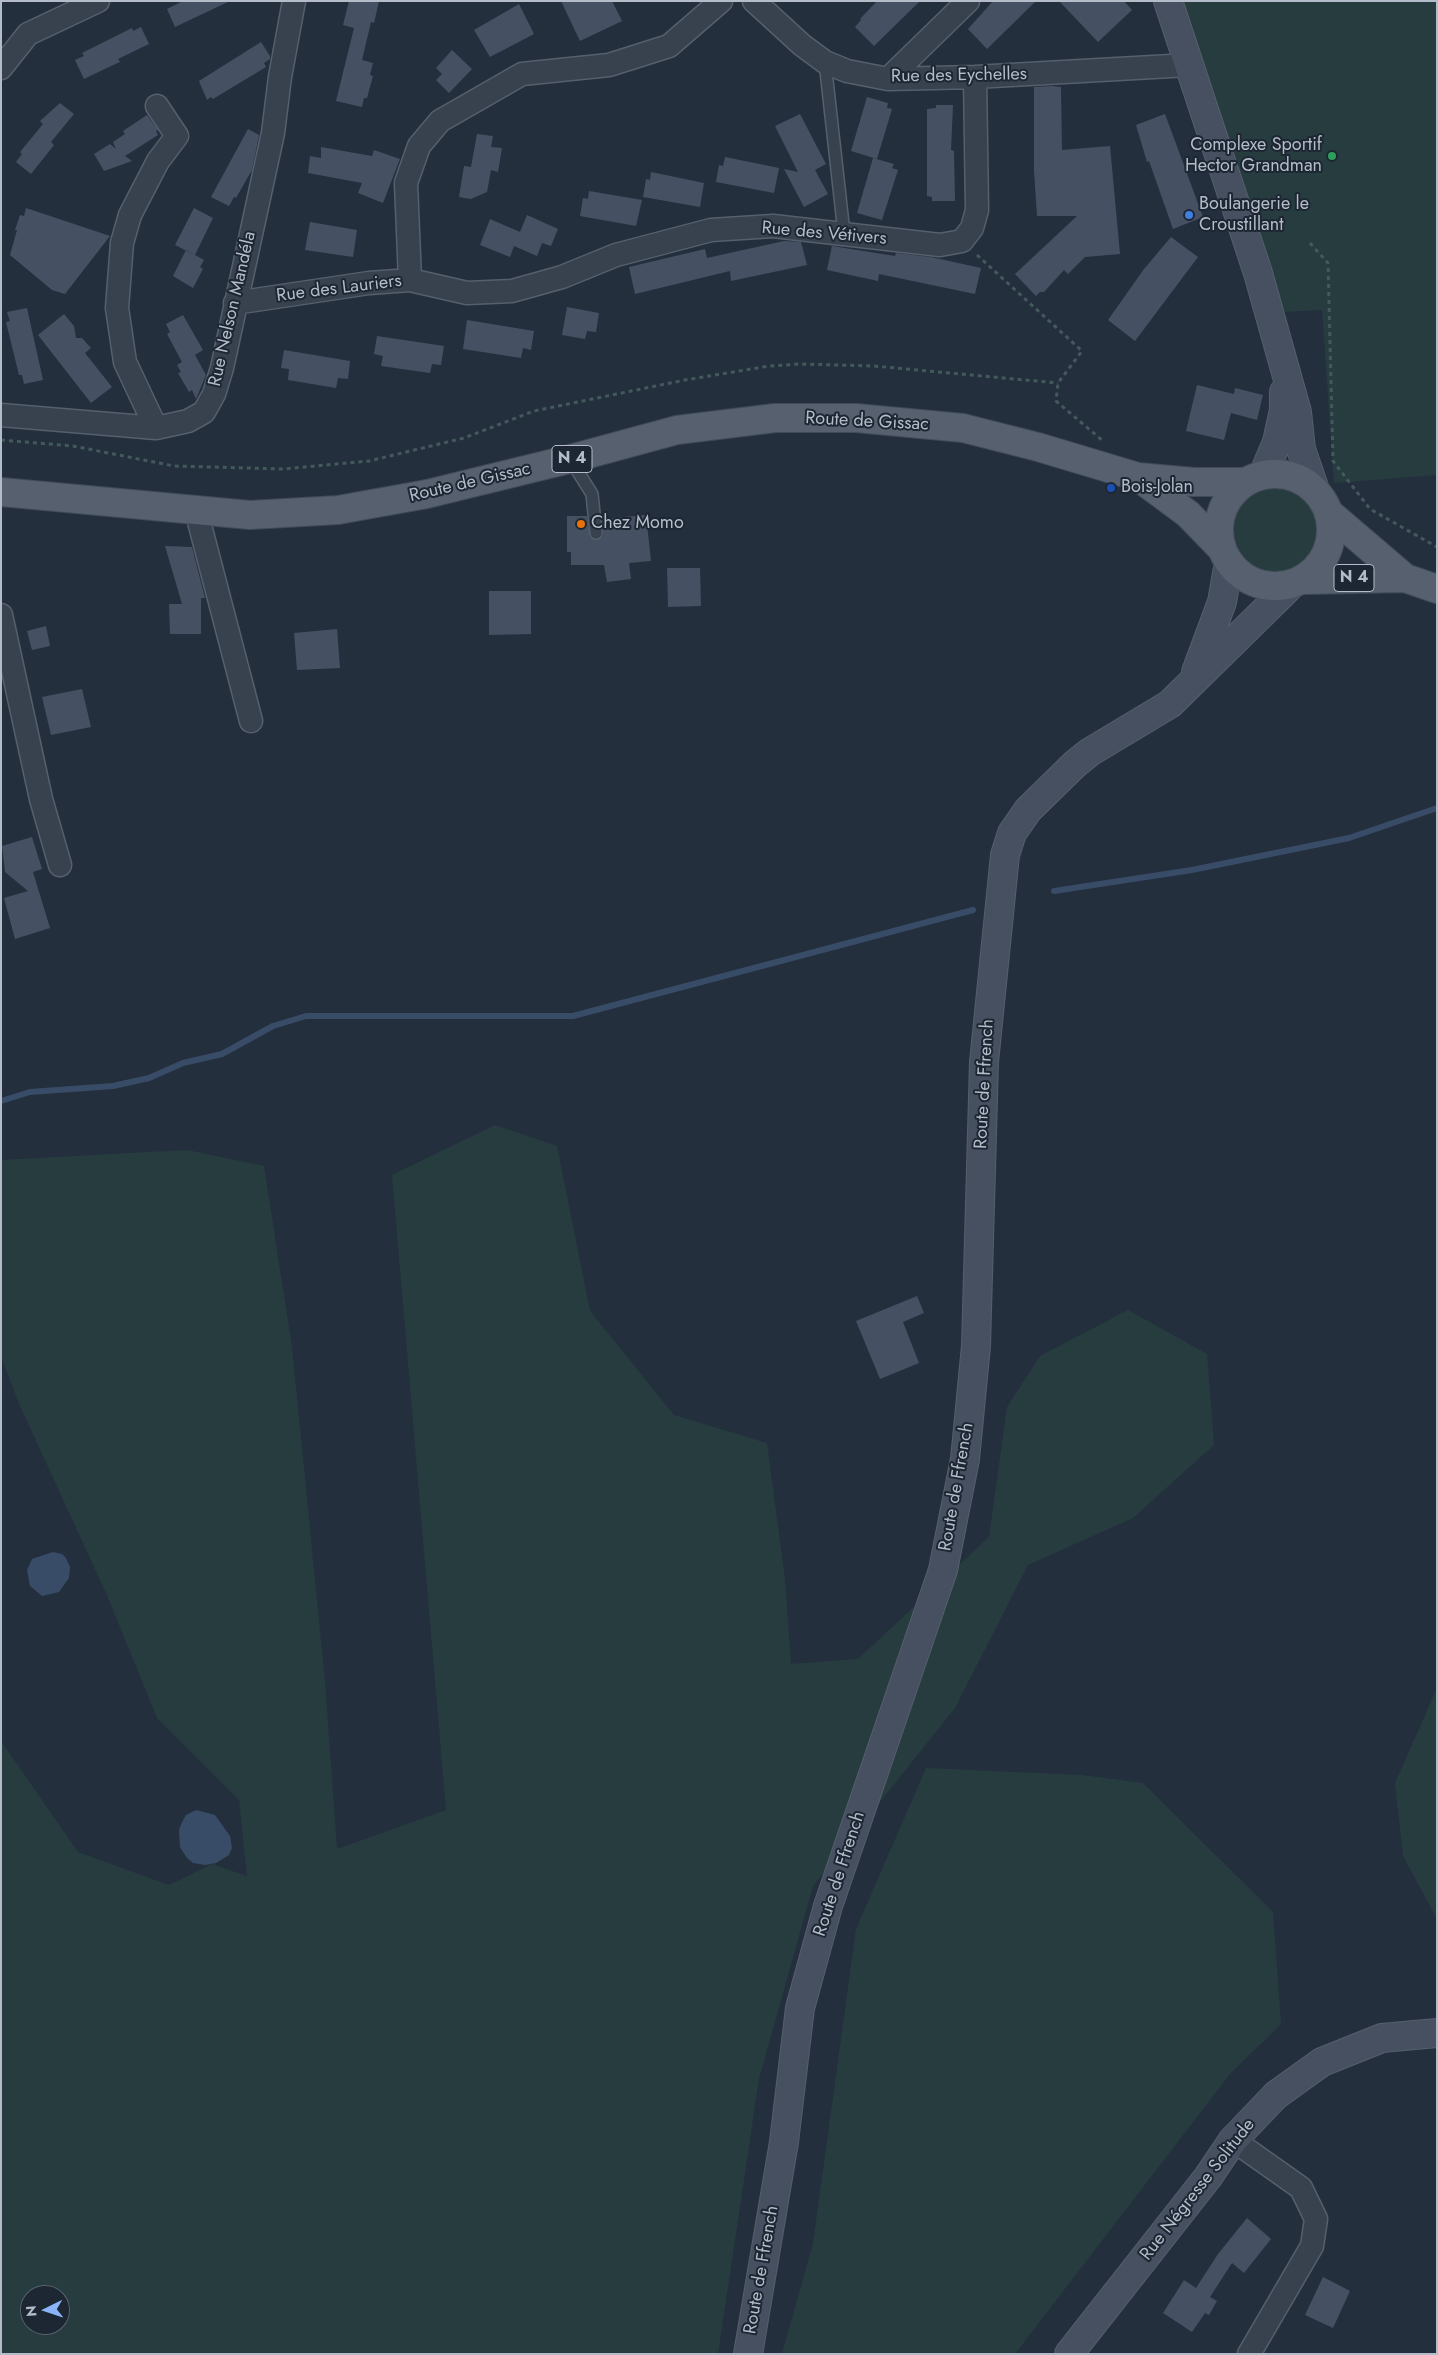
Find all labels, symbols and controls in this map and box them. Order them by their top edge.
street label: Rue des Eychelles [891,64,1027,88]
place label: Complexe Sportif Hector Grandman [1185,135,1322,178]
marker: Complexe Sportif Hector Grandman [1326,150,1338,162]
place label: Boulangerie le Croustillant [1199,194,1309,236]
marker: Boulangerie le Croustillant [1183,209,1195,221]
street label: Rue des Vétivers [761,218,887,250]
street label: Rue Nelson Mandéla [205,229,261,389]
street label: Rue des Lauriers [275,271,403,307]
street label: Route de Gissac [805,408,929,436]
road number: N 4 [552,446,592,472]
street label: Route de Gissac [407,459,533,507]
place label: Bois-Jolan [1121,477,1193,499]
marker: Bois-Jolan [1105,482,1117,494]
place label: Chez Momo [591,513,684,535]
marker: Chez Momo [575,518,587,530]
road number: N 4 [1334,564,1374,592]
street label: Route de Ffrench [971,1018,999,1150]
street label: Route de Ffrench [935,1421,979,1553]
street label: Route de Ffrench [810,1809,870,1939]
street label: Rue Négresse Solitude [1136,2115,1260,2265]
street label: Route de Ffrench [740,2204,784,2336]
north arrow [20,2285,70,2335]
text: N [21,2305,41,2317]

